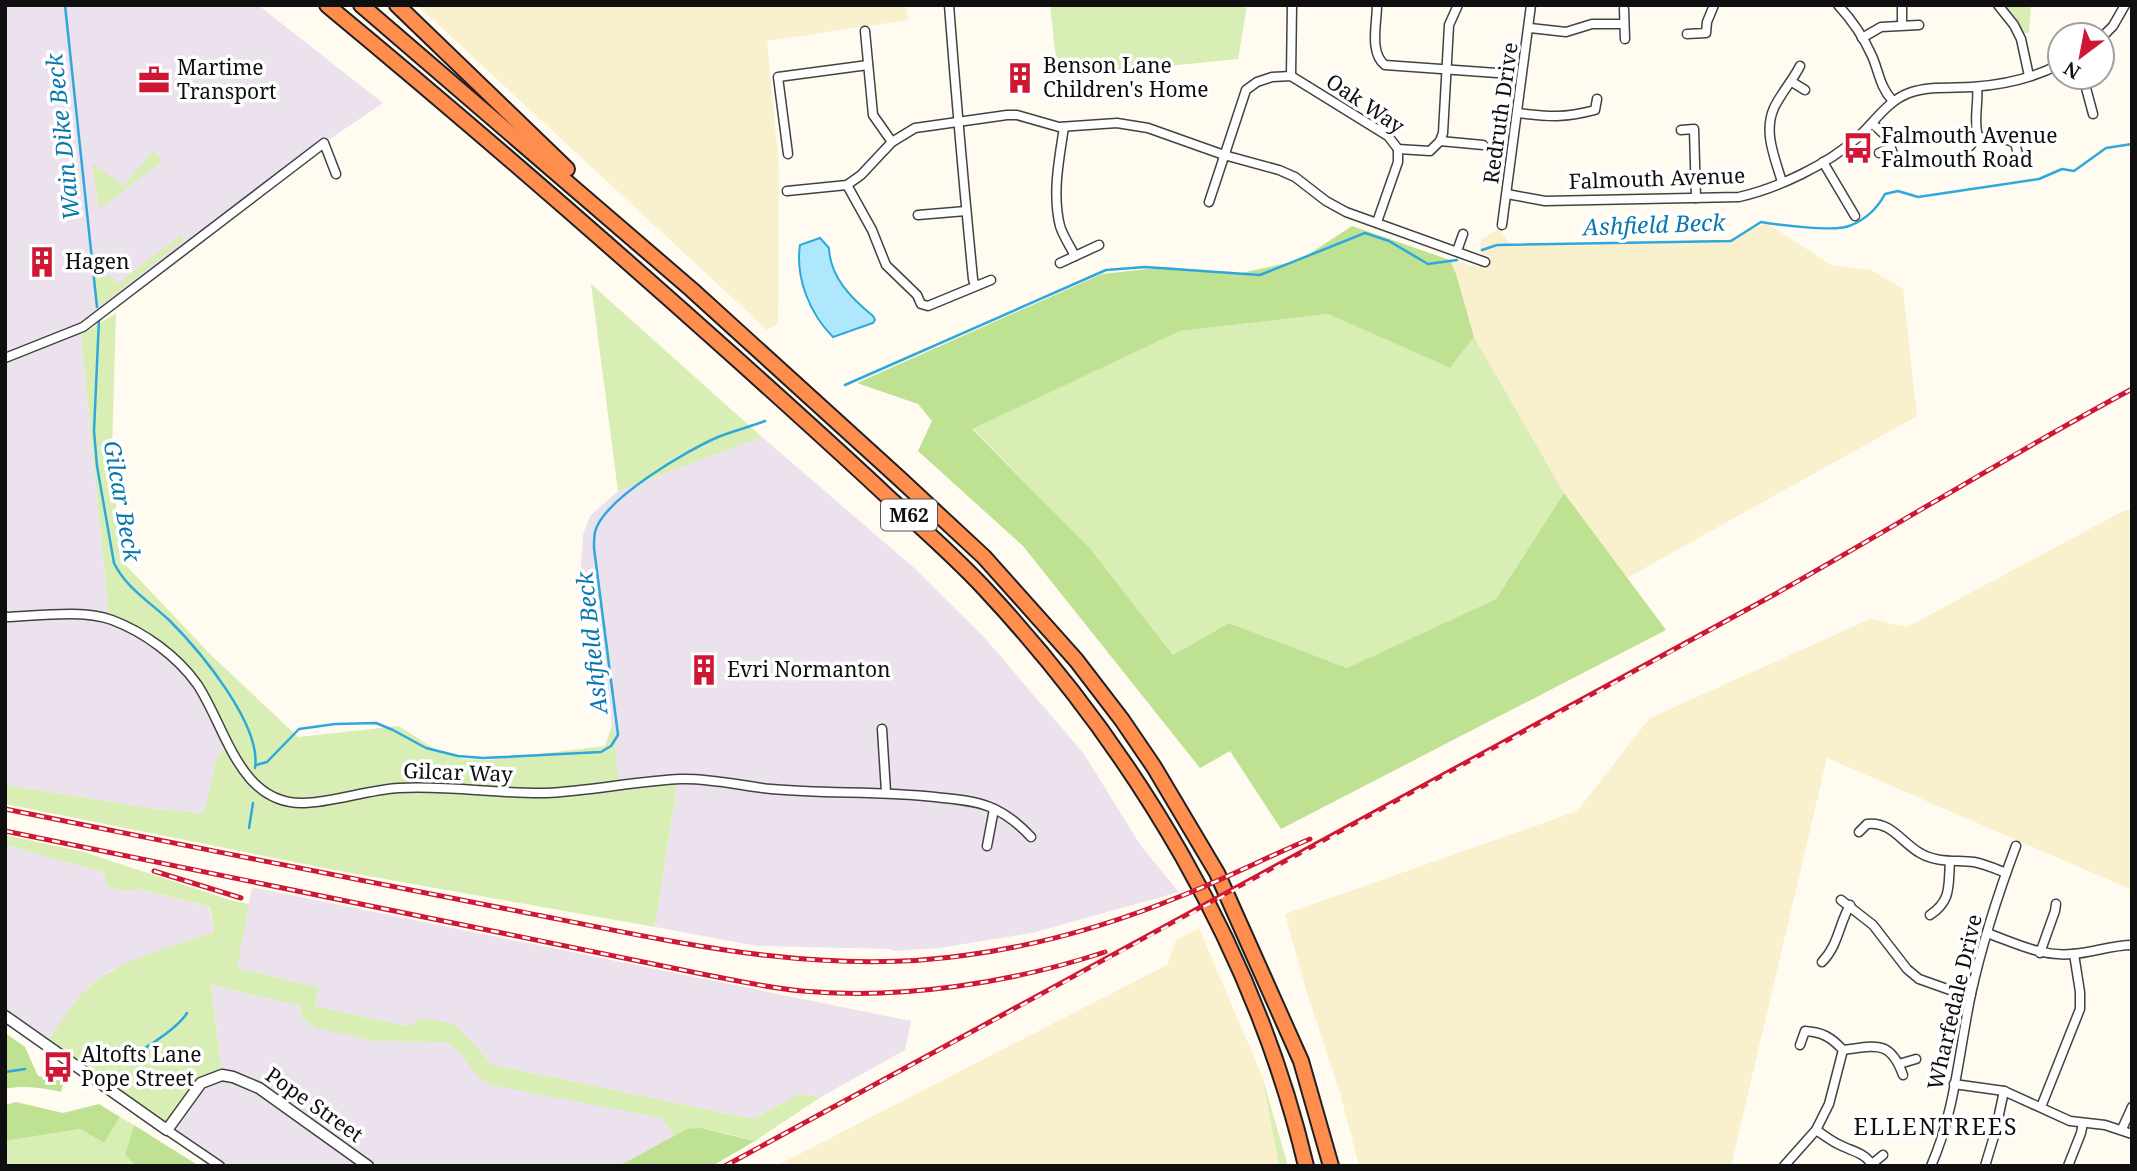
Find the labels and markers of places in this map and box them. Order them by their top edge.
place label: Benson Lane Children's Home [1043,51,1209,103]
place label: Martime Transport [177,53,276,105]
building icon: Benson Lane Children's Home [1003,61,1037,95]
office icon: Martime Transport [137,63,171,97]
place label: Falmouth Avenue Falmouth Road [1881,121,2057,173]
bus stop icon: Falmouth Avenue Falmouth Road [1841,131,1875,165]
building icon: Hagen [25,245,59,279]
place label: Hagen [65,247,130,275]
building icon: Evri Normanton [687,653,721,687]
place label: Evri Normanton [727,655,891,683]
place label: Altofts Lane Pope Street [81,1040,202,1092]
bus stop icon: Altofts Lane Pope Street [41,1050,75,1084]

